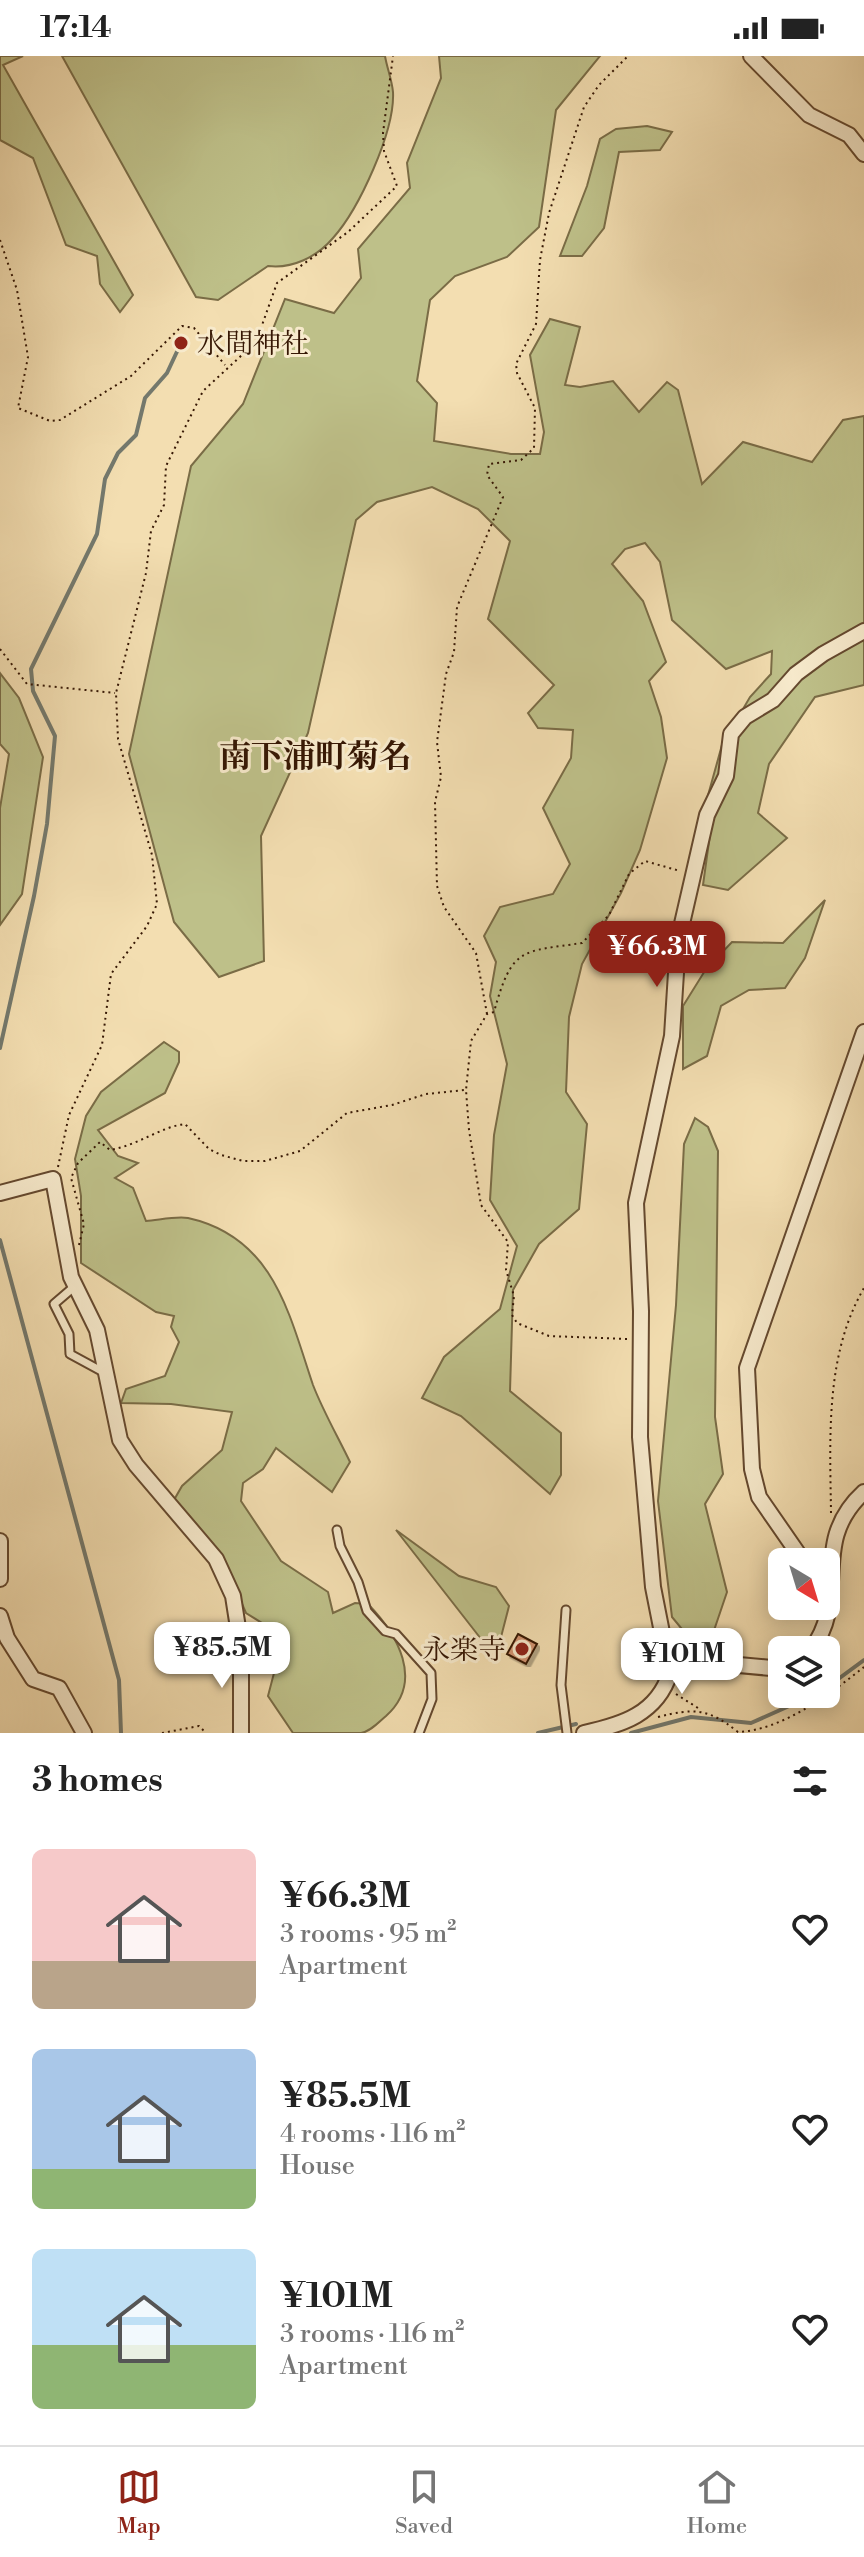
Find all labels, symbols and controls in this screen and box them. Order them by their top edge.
text: 17:14 [40,9,112,47]
place label: 水間神社 [197,327,309,362]
marker: 水間神社 [172,334,190,352]
district label: 南下浦町菊名 [219,737,411,777]
pin: ¥66.3M [592,921,722,989]
text: ¥66.3M [607,931,707,963]
north arrow [768,1548,840,1620]
map controls [768,1548,840,1708]
pin: ¥85.5M [157,1622,287,1690]
pin: ¥101M [626,1628,738,1696]
text: ¥85.5M [172,1632,272,1664]
place label: 永楽寺 [422,1633,506,1668]
button: layers [768,1636,840,1708]
text: ¥101M [639,1638,725,1670]
marker: 永楽寺 [513,1640,531,1658]
icon: filters [788,1759,832,1803]
text: 3 homes [32,1760,163,1802]
text: ¥66.3M [280,1876,410,1918]
icon: home [96,1881,192,1977]
icon: heart [788,1907,832,1951]
text: 3 rooms · 95 m² [280,1918,456,1950]
text: Apartment [280,1950,408,1982]
text: ¥85.5M [280,2076,411,2118]
icon: home [96,2081,192,2177]
icon: heart [788,2107,832,2151]
text: 4 rooms · 116 m² [280,2118,465,2150]
text: House [280,2150,355,2182]
text: ¥101M [280,2276,393,2318]
icon: home [96,2281,192,2377]
icon: heart [788,2307,832,2351]
text: 3 rooms · 116 m² [280,2318,464,2350]
text: Apartment [280,2350,408,2382]
tab: Map [117,2465,161,2540]
tab: Saved [395,2465,453,2540]
tab: Home [687,2465,747,2540]

